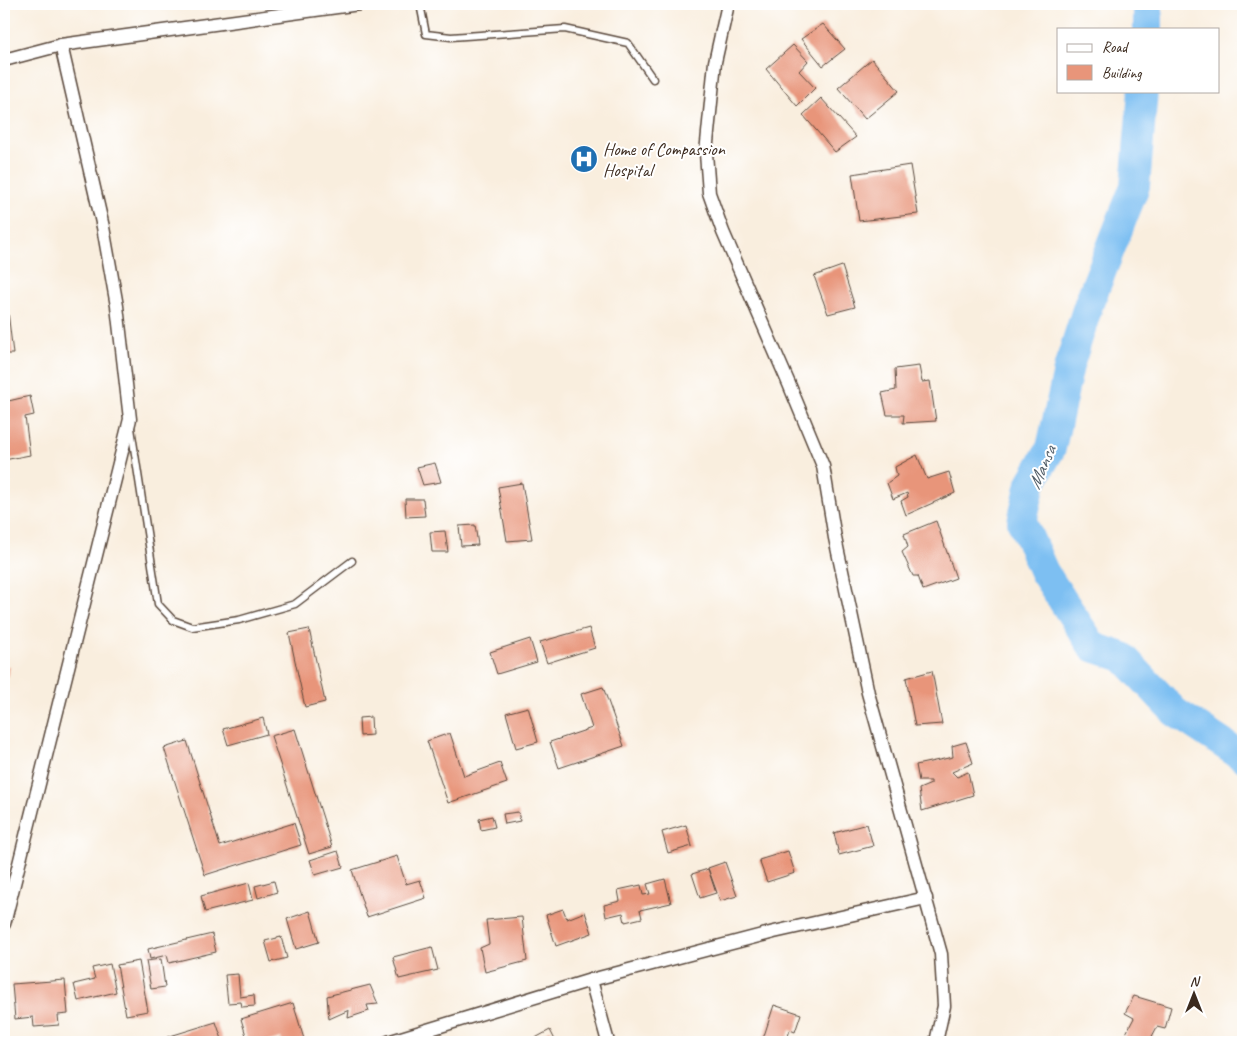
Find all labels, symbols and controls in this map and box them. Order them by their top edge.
legend [1057,28,1220,92]
text: Road [1102,38,1129,57]
text: Building [1102,64,1142,83]
place label: Home of Compassion Hospital [603,138,726,181]
hospital icon: Home of Compassion Hospital [569,144,599,174]
water label: Mansa [1022,440,1063,493]
north arrow [1170,968,1220,1018]
text: N [1190,973,1201,990]

